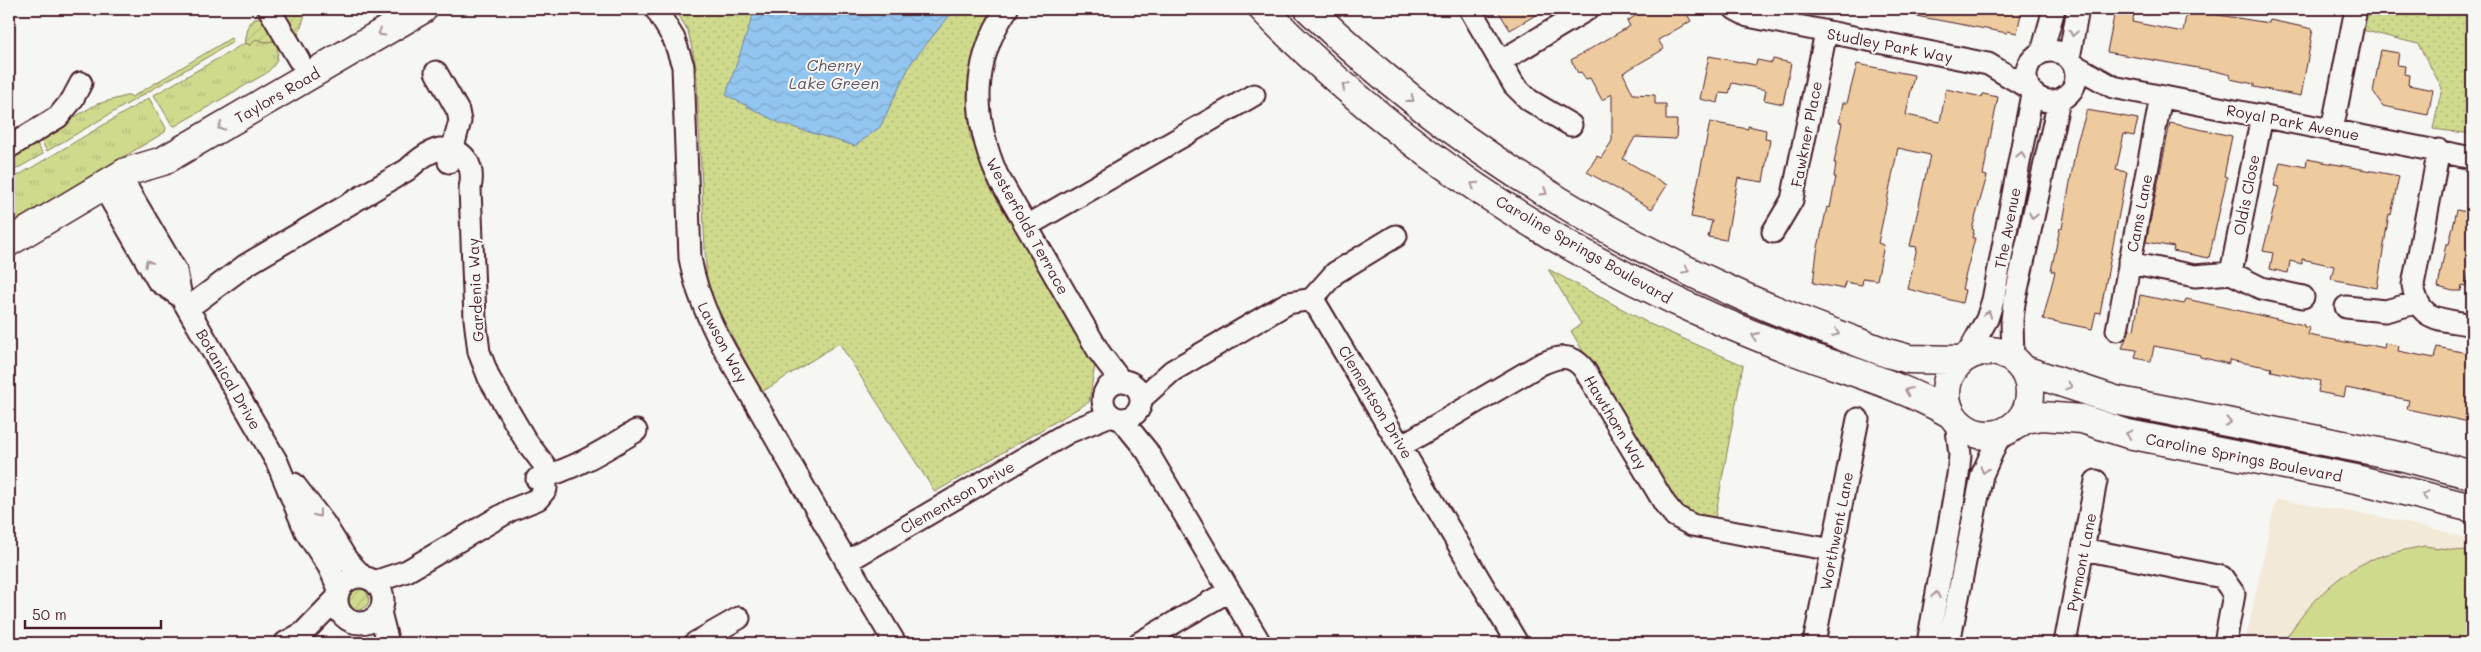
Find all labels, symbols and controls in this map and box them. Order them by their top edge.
street label: Studley Park Way [1825,23,1955,67]
one-way arrow [378,27,387,37]
one-way arrow [2069,29,2079,38]
water label: Cherry Lake Green [789,54,879,93]
street label: Taylors Road [231,63,323,127]
street label: Fawkner Place [1786,79,1826,189]
one-way arrow [1342,83,1351,91]
one-way arrow [1405,93,1414,101]
street label: Royal Park Avenue [2225,99,2361,145]
one-way arrow [218,121,227,131]
one-way arrow [2015,150,2025,159]
street label: Oldis Close [2228,153,2264,237]
street label: Westerfolds Terrace [982,154,1074,298]
street label: Cams Lane [2122,172,2156,254]
one-way arrow [1470,181,1479,191]
one-way arrow [1539,185,1548,195]
street label: The Avenue [1989,185,2025,271]
street label: Caroline Springs Boulevard [1492,190,1676,308]
one-way arrow [2028,212,2039,221]
street label: Gardenia Way [462,237,488,343]
one-way arrow [144,259,154,268]
one-way arrow [1681,264,1690,274]
street label: Lawson Way [693,298,753,386]
one-way arrow [1982,310,1992,319]
street label: Botanical Drive [192,325,266,433]
one-way arrow [1831,327,1840,337]
one-way arrow [1751,331,1760,342]
street label: Clementson Drive [1334,342,1418,462]
street label: Hawthorn Way [1580,371,1652,473]
one-way arrow [2065,381,2073,391]
one-way arrow [1904,387,1913,398]
one-way arrow [2224,416,2232,426]
street label: Caroline Springs Boulevard [2144,428,2344,486]
one-way arrow [2125,429,2134,440]
street label: Clementson Drive [896,456,1018,538]
one-way arrow [1980,466,1990,474]
street label: Worthwent Lane [1815,470,1857,592]
one-way arrow [2422,491,2430,501]
one-way arrow [312,508,320,517]
street label: Pyrmont Lane [2062,511,2100,613]
one-way arrow [1931,591,1941,600]
scale bar [25,597,161,629]
text: 50 m [32,604,67,624]

